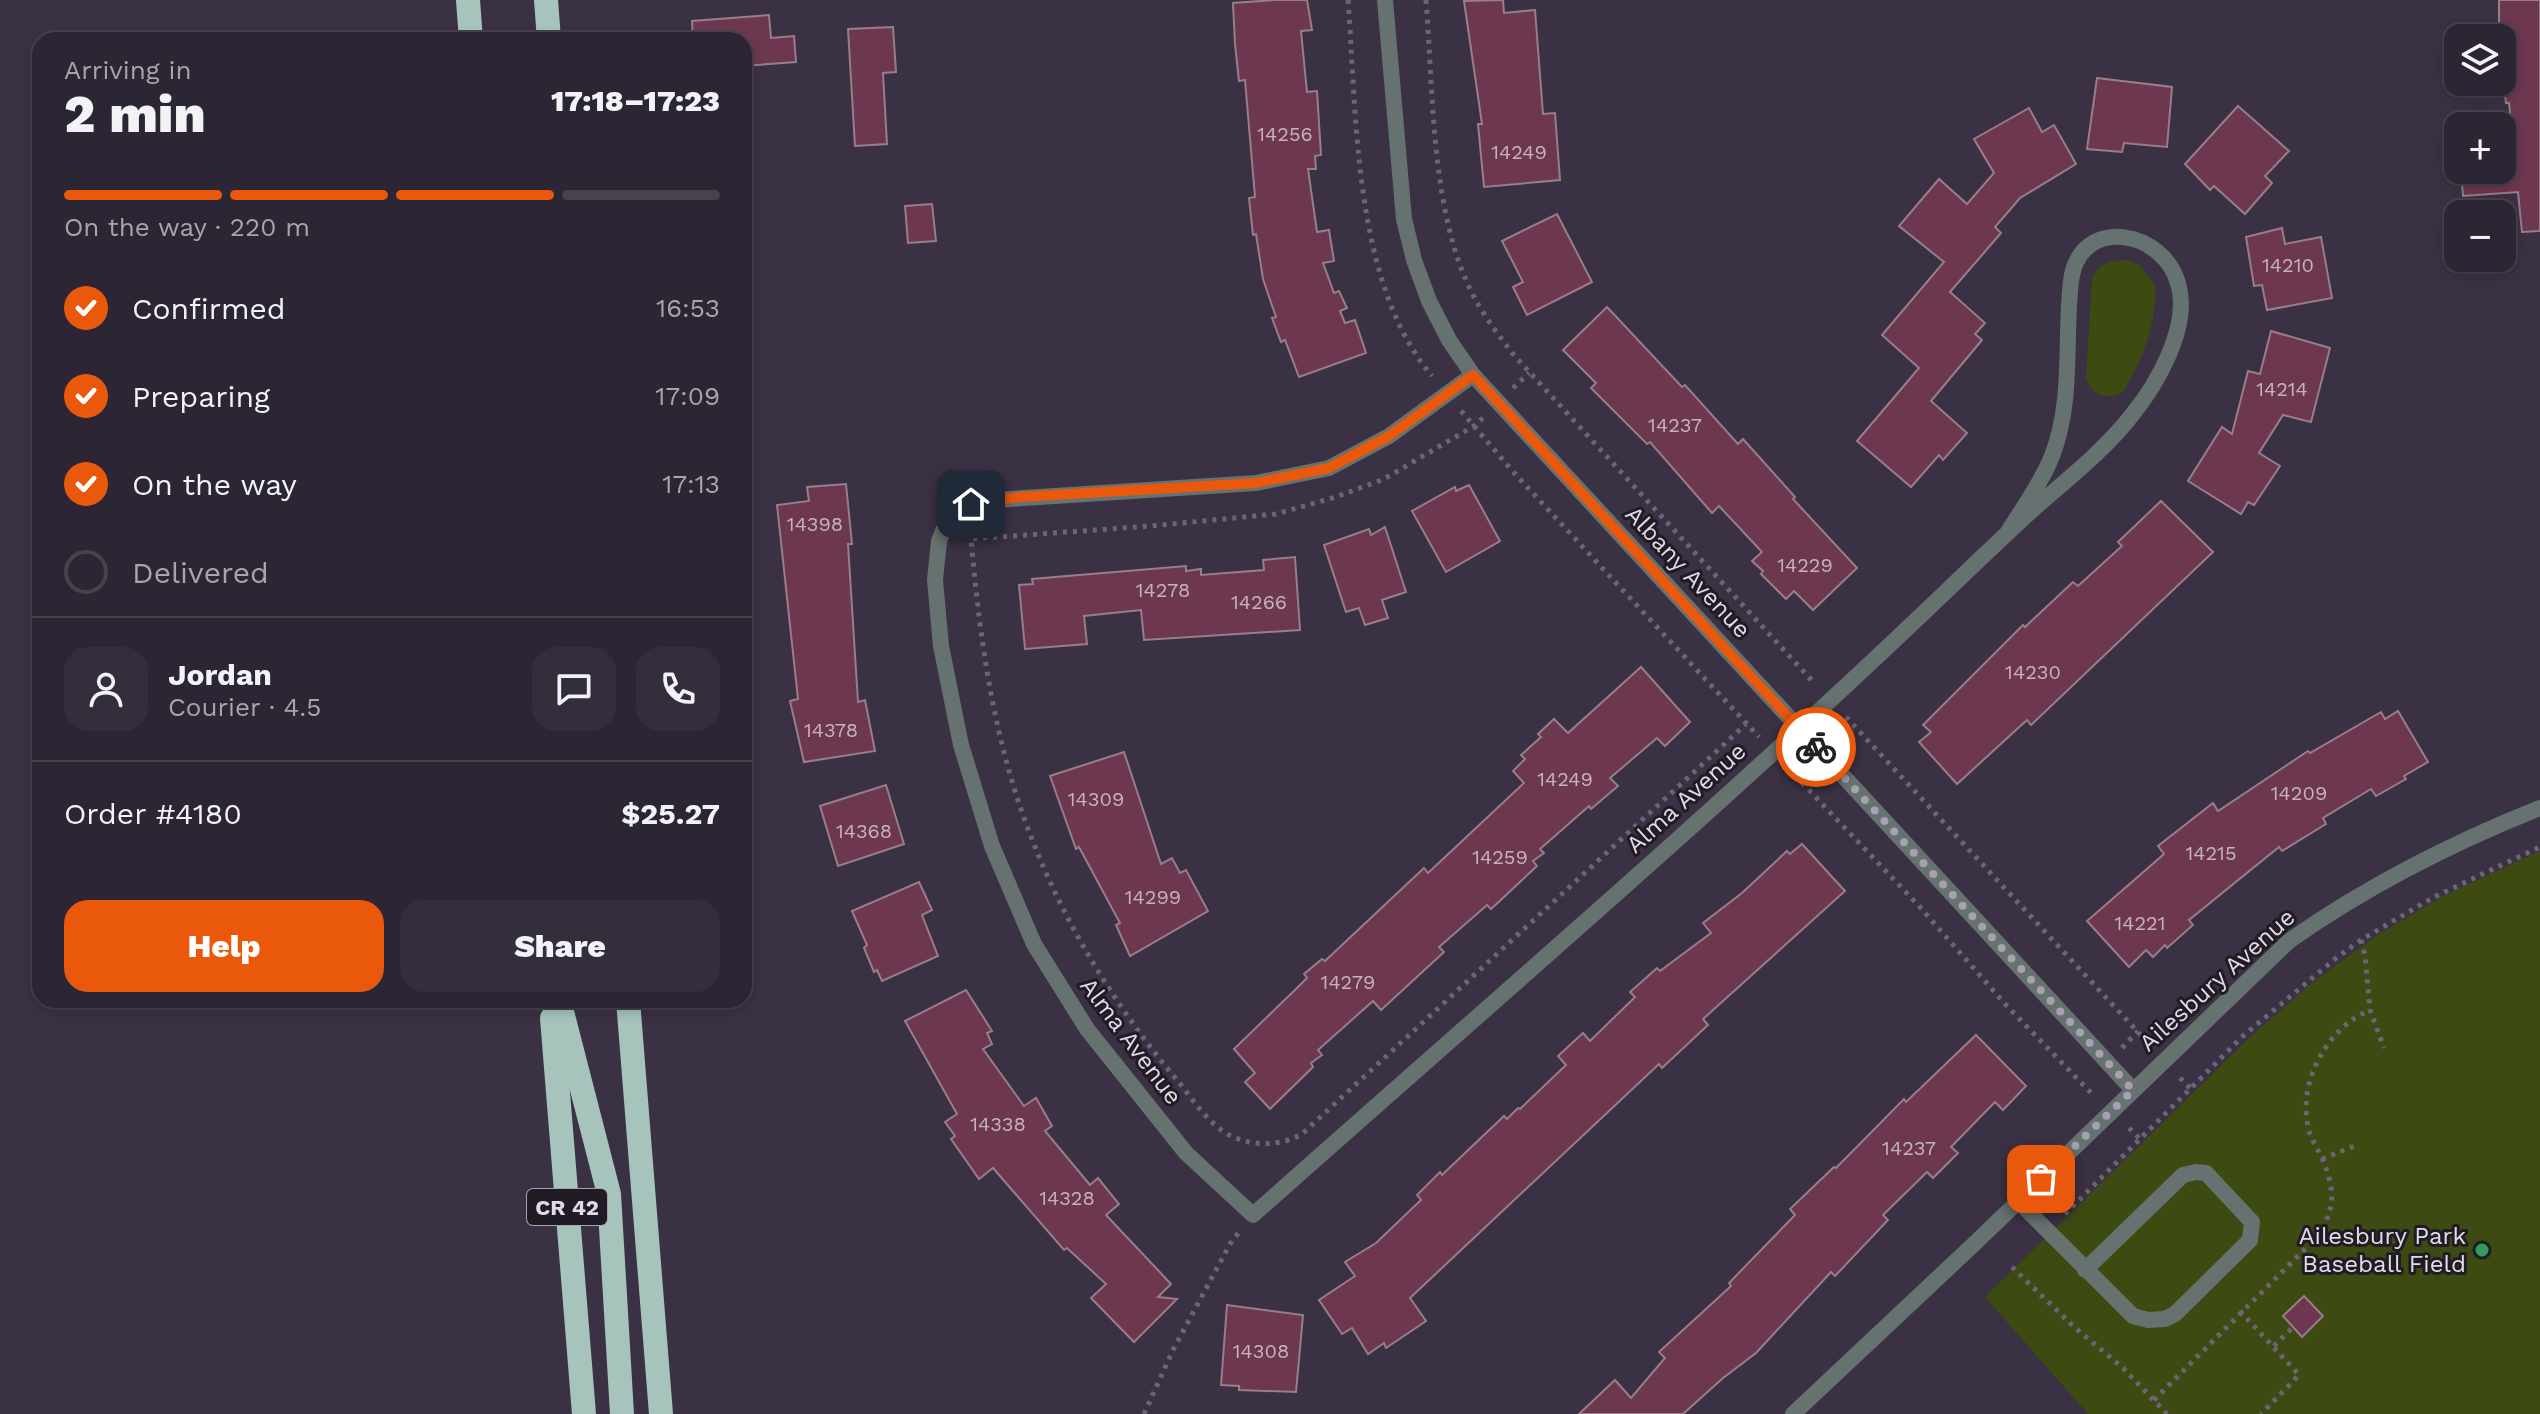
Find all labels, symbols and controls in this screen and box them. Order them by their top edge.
map controls [2444,24,2516,272]
button: layers [2444,24,2516,96]
text: Arriving in [64,55,192,85]
text: 17:18–17:23 [551,83,720,118]
text: 2 min [64,84,206,145]
button: + [2444,112,2516,184]
house number: 14256 [1257,122,1313,146]
house number: 14249 [1491,140,1547,164]
button: − [2444,200,2516,272]
text: On the way · 220 m [64,212,310,242]
house number: 14210 [2262,253,2314,277]
icon: check [64,286,108,330]
text: Confirmed [132,291,286,326]
text: 16:53 [656,293,720,323]
icon: check [64,374,108,418]
house number: 14214 [2256,377,2308,401]
text: Preparing [132,379,270,414]
text: 17:09 [655,381,720,411]
house number: 14237 [1648,413,1702,437]
icon: check [64,462,108,506]
text: On the way [132,467,297,502]
text: 17:13 [662,469,720,499]
pin [937,470,1005,538]
icon: home [949,482,993,526]
street label: Albany Avenue [1620,500,1756,644]
house number: 14398 [787,512,843,536]
house number: 14229 [1777,553,1833,577]
text: Delivered [132,555,269,590]
house number: 14278 [1136,578,1190,602]
house number: 14266 [1231,590,1287,614]
button: person [64,647,148,731]
button: chat [532,647,616,731]
button: phone [636,647,720,731]
text: Jordan [168,657,272,692]
house number: 14230 [2005,660,2061,684]
text: Courier · 4.5 [168,692,321,722]
courier [1776,707,1856,787]
house number: 14378 [804,718,858,742]
icon: bike [1794,725,1838,769]
street label: Alma Avenue [1620,737,1752,859]
house number: 14249 [1537,767,1593,791]
house number: 14209 [2271,781,2327,805]
house number: 14309 [1068,787,1124,811]
text: Order #4180 [64,796,242,831]
text: $25.27 [621,796,720,831]
house number: 14368 [836,819,892,843]
house number: 14215 [2185,841,2237,865]
house number: 14259 [1472,845,1528,869]
house number: 14299 [1125,885,1181,909]
button: Help [64,900,384,992]
button: Share [400,900,720,992]
street label: Ailesbury Avenue [2133,903,2301,1057]
house number: 14221 [2114,911,2166,935]
house number: 14279 [1321,970,1375,994]
street label: Alma Avenue [1074,972,1188,1110]
house number: 14338 [970,1112,1026,1136]
house number: 14237 [1882,1136,1936,1160]
pin [2007,1145,2075,1213]
icon: bag [2019,1157,2063,1201]
house number: 14328 [1039,1186,1095,1210]
road number: CR 42 [527,1189,607,1225]
place label: Ailesbury Park Baseball Field [2299,1222,2466,1278]
marker: Ailesbury Park Baseball Field [2473,1241,2491,1259]
house number: 14308 [1233,1339,1289,1363]

